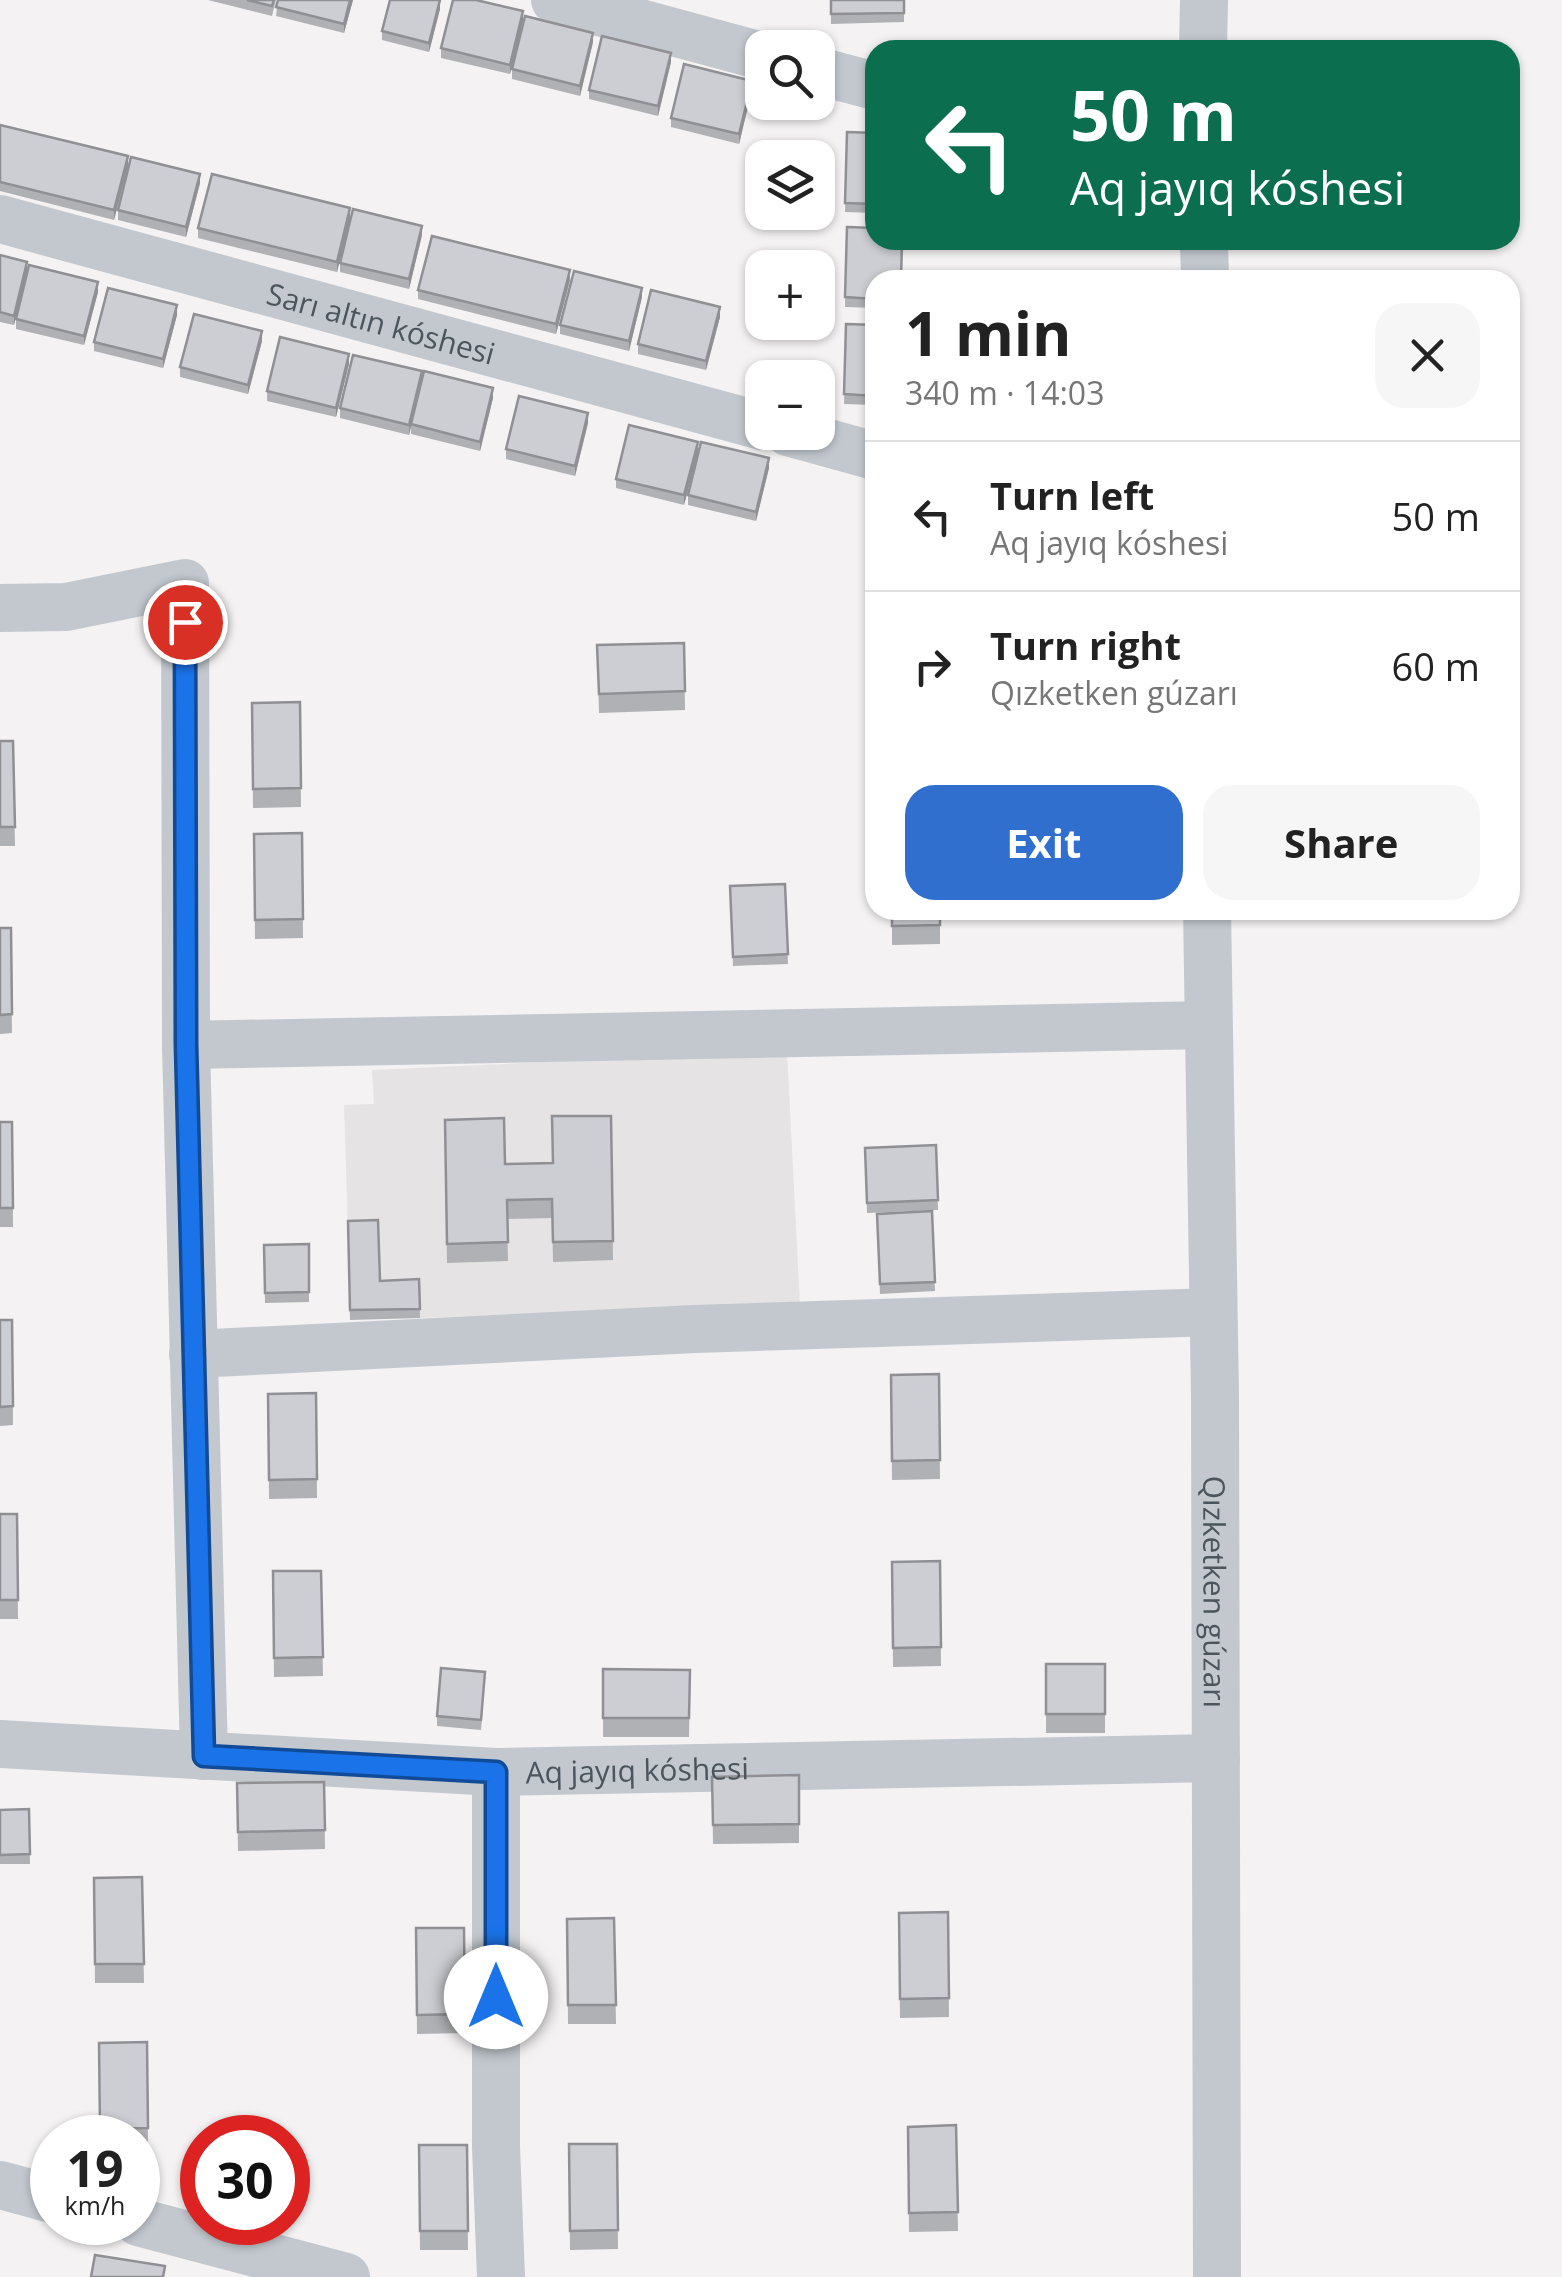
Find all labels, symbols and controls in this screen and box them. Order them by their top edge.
map controls [745,30,835,450]
button: search [745,30,835,120]
text: 50 m [1070,66,1237,162]
icon: left [905,80,1035,210]
button: layers [745,140,835,230]
text: Aq jayıq kóshesi [1070,157,1405,218]
button: + [745,250,835,340]
street label: Sarı altın kóshesi [263,272,500,373]
text: 1 min [905,292,1072,374]
button: close [1375,303,1480,408]
button: − [745,360,835,450]
text: 340 m · 14:03 [905,371,1104,414]
text: Turn left [990,469,1154,521]
icon: left [905,489,960,544]
text: 50 m [1391,490,1480,542]
text: Aq jayıq kóshesi [990,521,1228,564]
pin [143,580,228,665]
icon: arrive [158,595,213,650]
text: Turn right [990,619,1181,671]
icon: right [905,639,960,694]
text: 60 m [1391,640,1480,692]
text: Qızketken gúzarı [990,671,1238,714]
button: Exit [905,785,1183,900]
button: Share [1203,785,1480,900]
street label: Qızketken gúzarı [1195,1476,1236,1708]
street label: Aq jayıq kóshesi [525,1747,749,1792]
position arrow [444,1945,548,2049]
speed limit sign: 30 [180,2115,310,2245]
text: 19 [66,2134,124,2202]
text: km/h [65,2188,125,2222]

